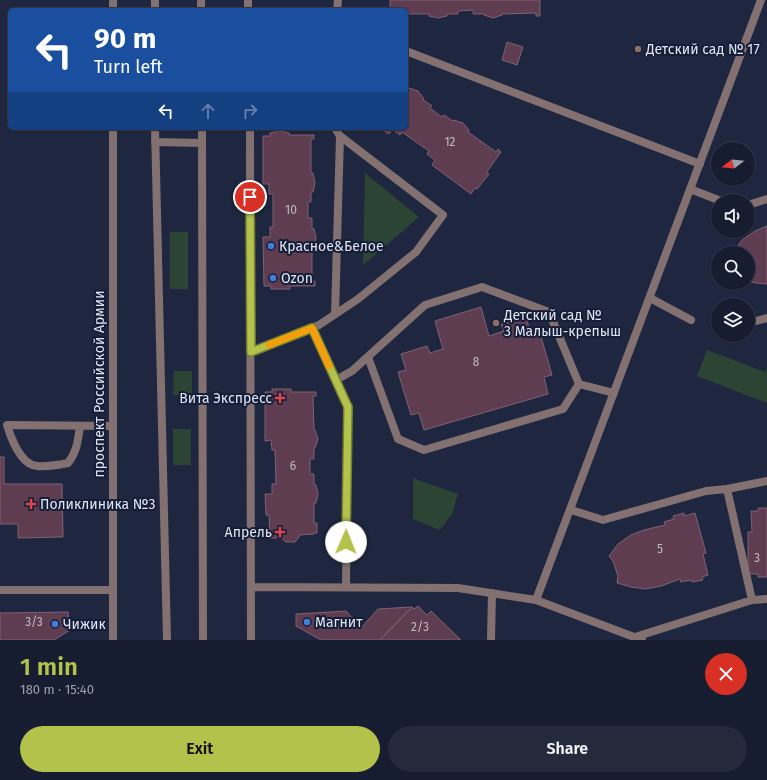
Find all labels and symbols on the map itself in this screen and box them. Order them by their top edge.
place label: Детский сад № 17 [645,41,760,58]
marker: Детский сад № 17 [633,44,643,54]
house number: 12 [444,135,456,149]
north arrow [711,142,755,186]
pin [233,180,267,214]
house number: 10 [285,203,297,217]
place label: Красное&Белое [279,238,384,255]
marker: Красное&Белое [266,241,276,251]
place label: Ozon [281,270,313,287]
marker: Ozon [268,273,278,283]
street label: проспект Российской Армии [91,290,108,478]
place label: Детский сад № 3 Малыш-крепыш [503,307,621,340]
marker: Детский сад № 3 Малыш-крепыш [491,318,501,328]
house number: 8 [473,355,480,369]
place label: Вита Экспресс [179,390,272,407]
marker: Вита Экспресс [275,393,285,403]
house number: 6 [290,459,296,473]
place label: Поликлиника №3 [40,496,155,513]
marker: Поликлиника №3 [25,498,37,510]
position arrow [325,521,367,563]
place label: Апрель [225,524,272,541]
marker: Апрель [275,527,285,537]
house number: 5 [657,542,663,556]
house number: 3 [754,551,760,565]
place label: Магнит [315,614,363,631]
house number: 3/3 [25,615,43,629]
place label: Чижик [63,616,106,633]
marker: Магнит [302,617,312,627]
marker: Чижик [50,619,60,629]
house number: 2/3 [411,620,429,634]

